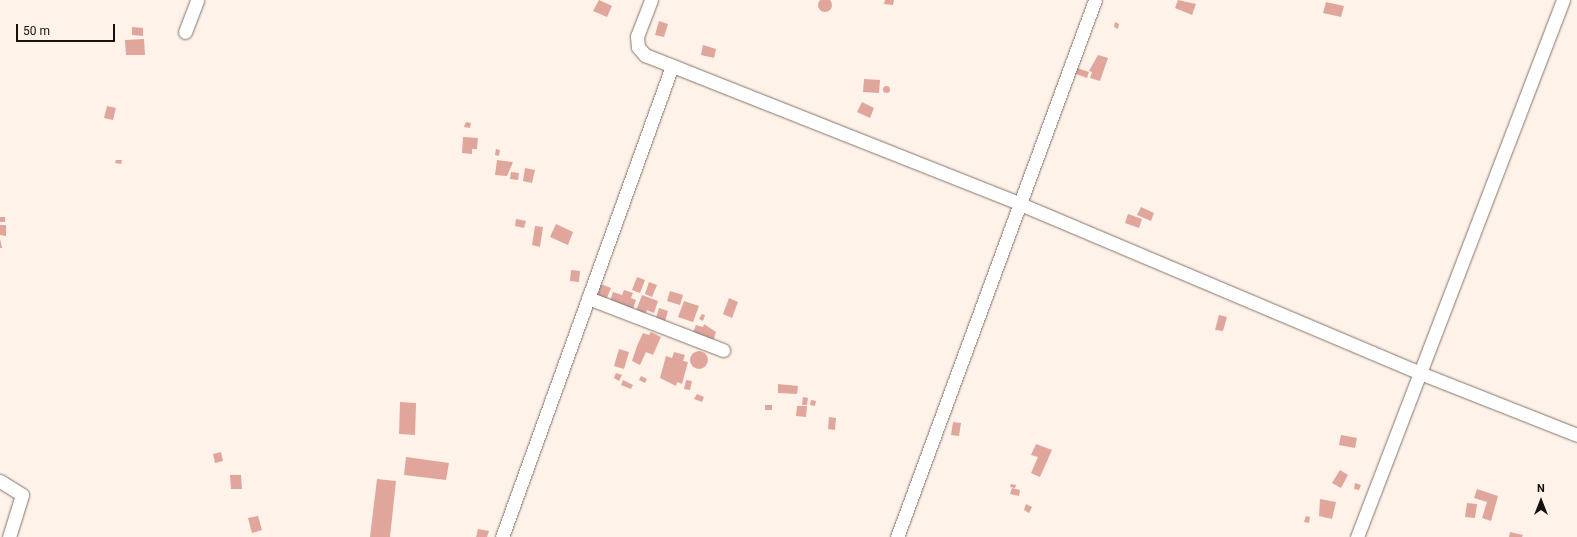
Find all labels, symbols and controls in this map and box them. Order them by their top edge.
scale bar [18,16,117,42]
text: 50 m [23,24,50,38]
north arrow [1521,481,1561,521]
text: N [1537,482,1545,495]

